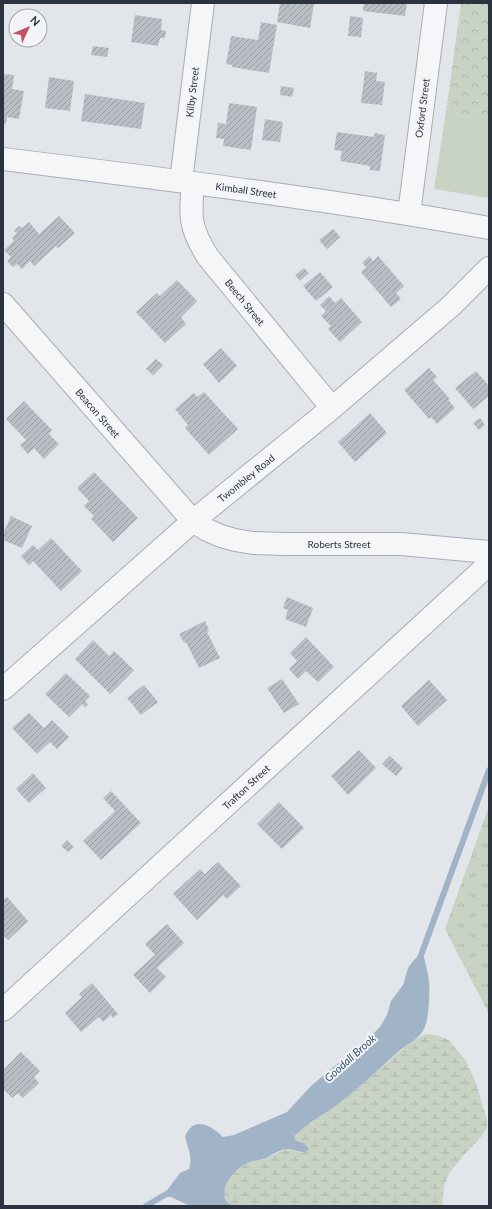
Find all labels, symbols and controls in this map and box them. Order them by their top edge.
north arrow [8,8,48,48]
text: N [28,13,43,28]
street label: Kilby Street [183,66,201,118]
street label: Oxford Street [412,77,432,138]
street label: Kimball Street [215,180,278,200]
street label: Beech Street [223,276,268,328]
street label: Beacon Street [73,386,123,440]
street label: Twombley Road [215,451,277,505]
street label: Roberts Street [308,538,371,550]
street label: Trafton Street [220,762,272,812]
water label: Goodall Brook [321,1031,379,1084]

